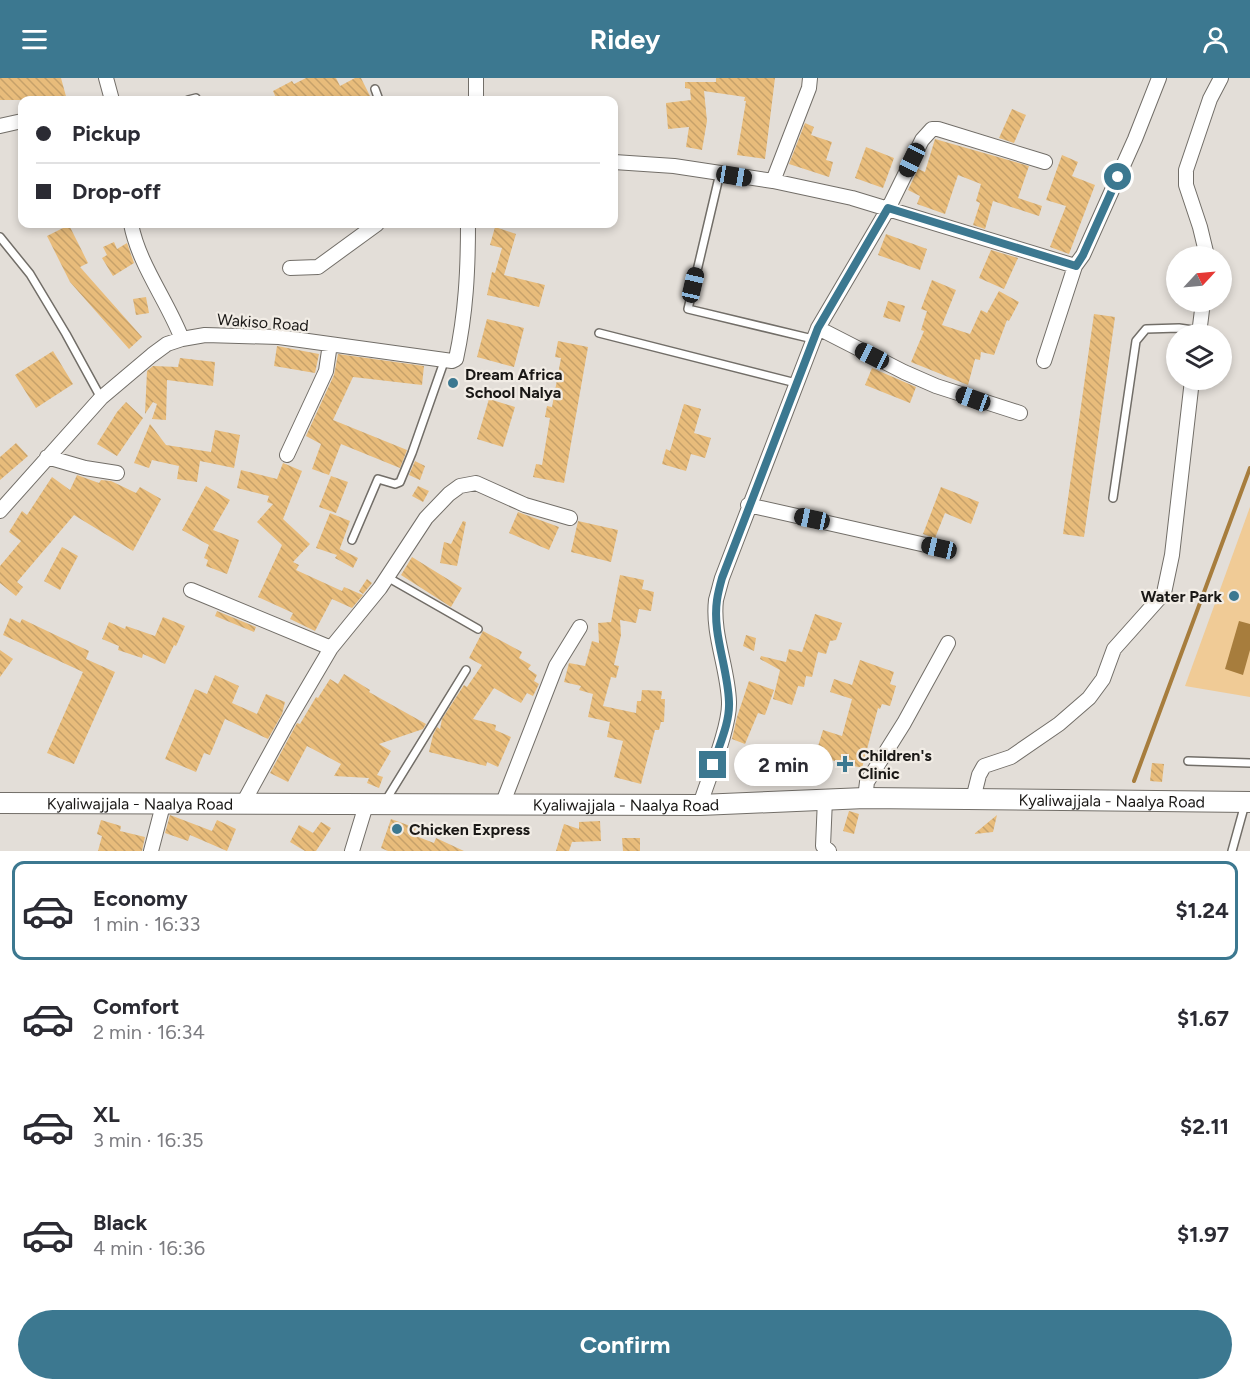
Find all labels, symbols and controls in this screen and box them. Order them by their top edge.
icon: menu [18,23,51,56]
text: Ridey [590,23,660,56]
icon: person [1199,23,1232,56]
text: Pickup [72,120,141,147]
car [896,140,928,180]
route start [1104,163,1131,190]
car [715,164,753,188]
text: Drop-off [72,178,161,205]
north arrow [1166,246,1232,312]
map controls [1166,246,1232,390]
car [680,265,706,305]
street label: Wakiso Road [216,310,309,335]
button: layers [1166,324,1232,390]
car [852,340,892,372]
place label: Dream Africa School Nalya [465,365,563,402]
marker: Dream Africa School Nalya [446,376,460,390]
car [953,384,993,414]
car [793,506,831,532]
car [919,535,959,561]
place label: Water Park [1141,587,1222,606]
marker: Water Park [1227,589,1241,603]
callout: 2 min [734,744,833,786]
place label: Children's Clinic [858,746,932,783]
route end [699,751,726,778]
text: 2 min [758,753,809,777]
marker: Children's Clinic [836,755,854,773]
street label: Kyaliwajjala - Naalya Road [1019,791,1205,812]
street label: Kyaliwajjala - Naalya Road [47,794,233,814]
street label: Kyaliwajjala - Naalya Road [533,795,720,815]
place label: Chicken Express [409,820,531,839]
marker: Chicken Express [390,822,404,836]
icon: car [21,884,75,938]
text: Economy [93,885,188,912]
text: $1.24 [1175,897,1229,924]
text: 1 min · 16:33 [93,912,200,936]
icon: car [21,992,75,1046]
text: Comfort [93,993,179,1020]
text: $1.67 [1177,1005,1229,1032]
text: 2 min · 16:34 [93,1020,205,1044]
icon: car [21,1100,75,1154]
text: XL [93,1101,120,1128]
text: $2.11 [1180,1113,1229,1140]
text: 3 min · 16:35 [93,1128,204,1152]
icon: car [21,1208,75,1262]
text: Black [93,1209,147,1236]
text: $1.97 [1177,1221,1229,1248]
text: 4 min · 16:36 [93,1236,205,1260]
button: Confirm [18,1310,1232,1379]

